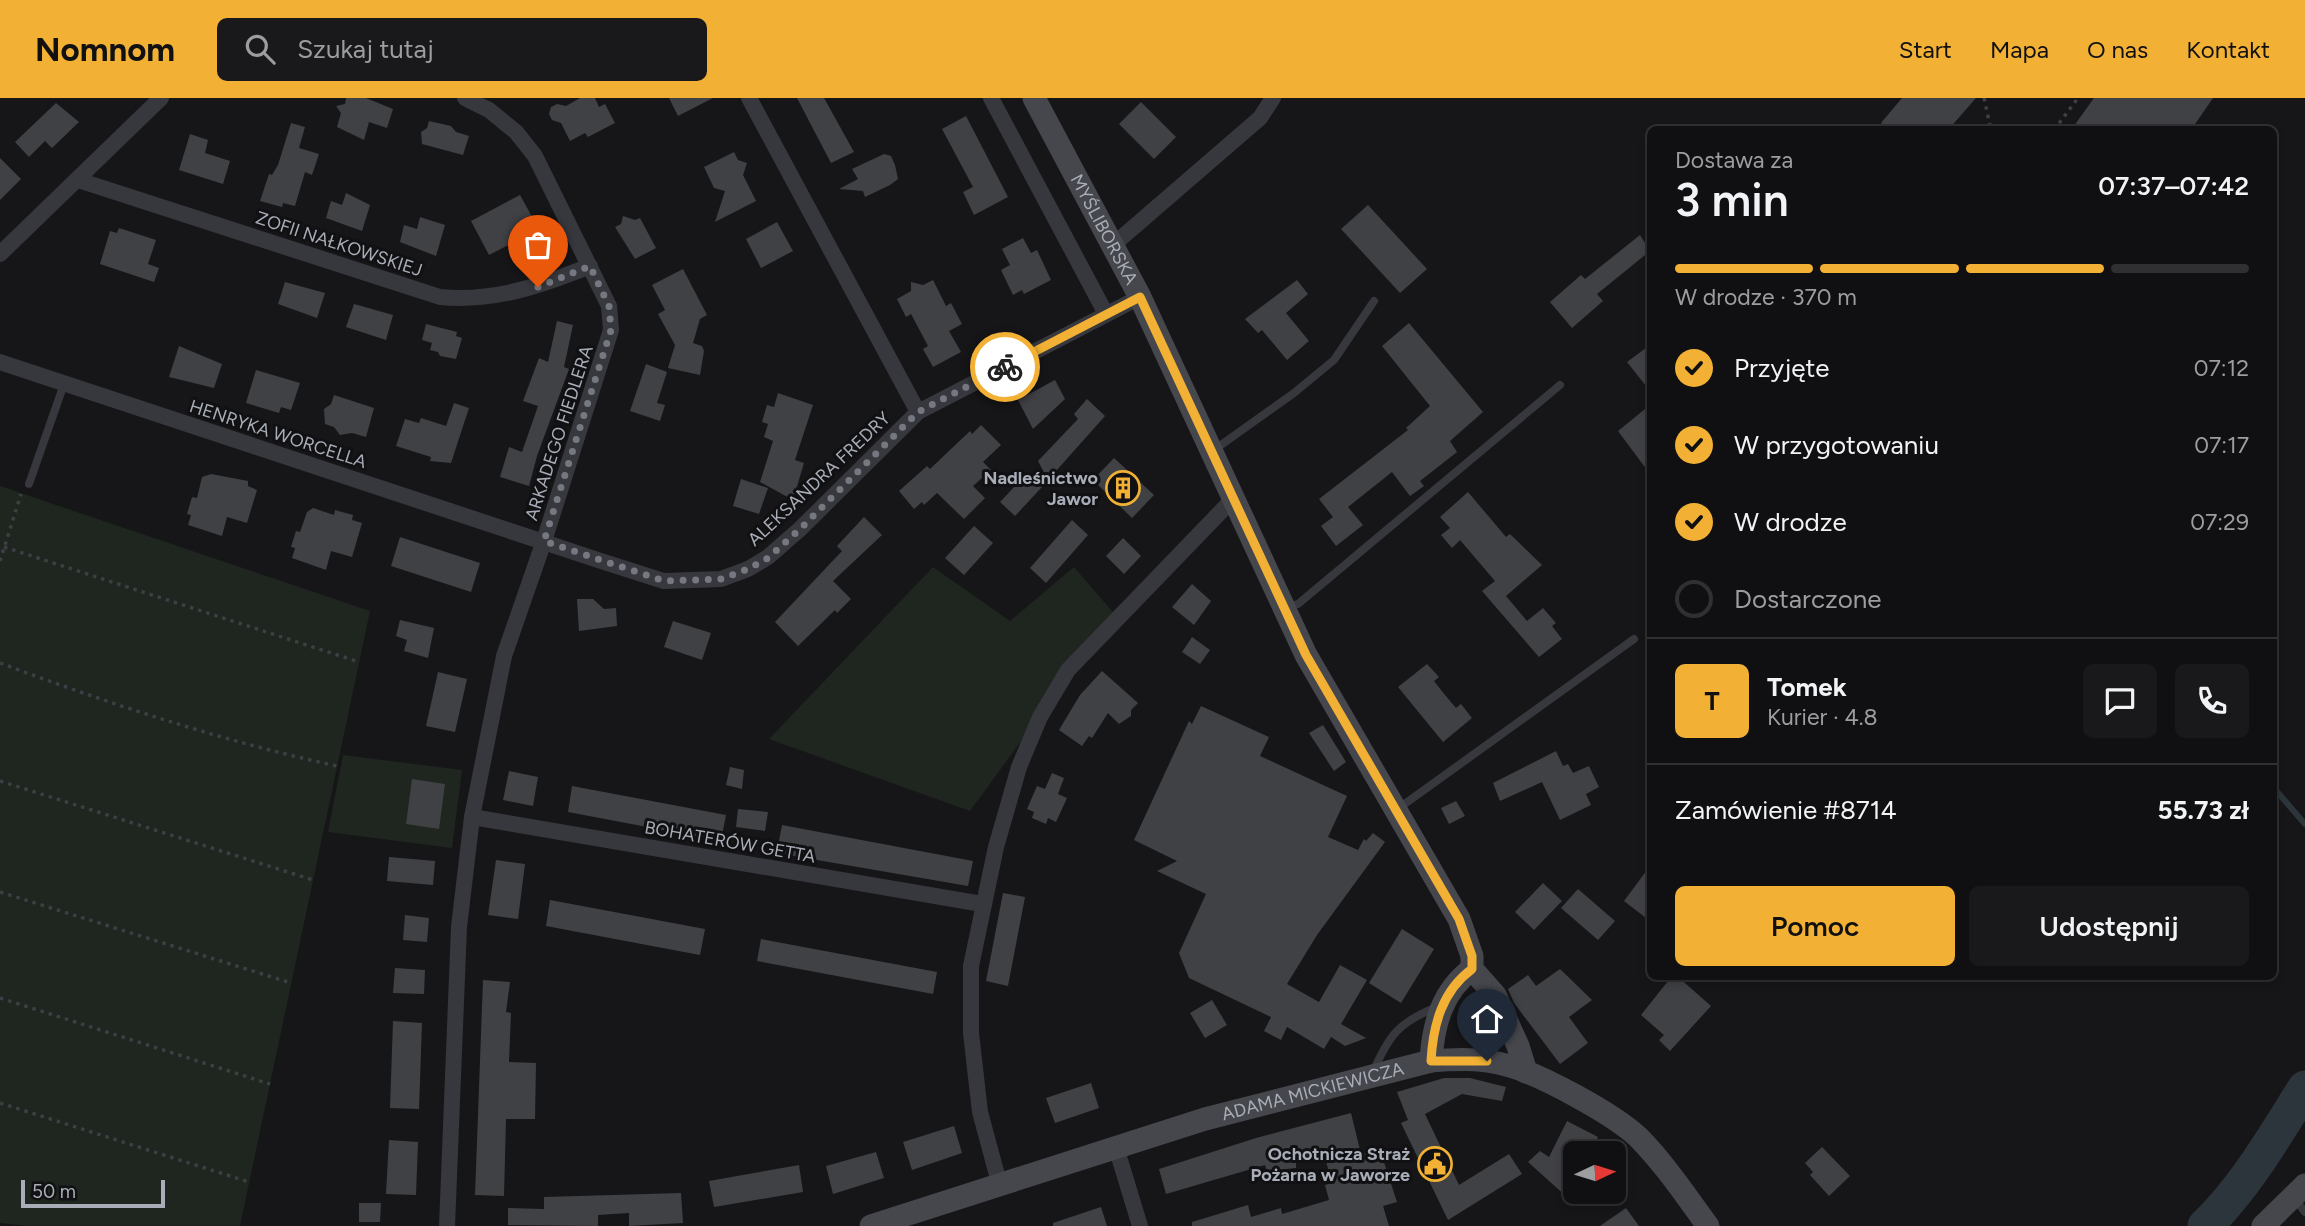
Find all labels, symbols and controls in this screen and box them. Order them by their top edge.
search box [217,18,707,81]
text: Nomnom [35,30,175,69]
icon: search [241,30,279,68]
text: Szukaj tutaj [297,33,434,65]
text: Start [1899,35,1952,64]
text: Mapa [1990,35,2049,64]
text: O nas [2087,35,2148,64]
text: Kontakt [2186,35,2270,64]
text: Dostawa za [1675,146,1793,174]
text: 07:37–07:42 [2098,170,2249,202]
street label: MYŚLIBORSKA [1066,171,1142,288]
text: 3 min [1675,172,1789,228]
street label: ZOFII NAŁKOWSKIEJ [253,207,425,281]
pin [508,215,568,287]
icon: bag [519,226,557,264]
text: W drodze · 370 m [1675,283,1857,311]
courier [970,332,1040,402]
street label: ARKADEGO FIEDLERA [520,343,598,523]
icon: bike [986,348,1024,386]
icon: check [1675,349,1713,387]
text: Przyjęte [1734,352,1829,384]
text: 07:12 [2194,354,2249,382]
street label: HENRYKA WORCELLA [187,395,369,473]
street label: ALEKSANDRA FREDRY [743,407,895,551]
icon: check [1675,426,1713,464]
text: W przygotowaniu [1734,429,1939,461]
text: 07:17 [2194,431,2249,459]
place label: Nadleśnictwo Jawor [984,467,1098,510]
building icon: Nadleśnictwo Jawor [1104,469,1142,507]
icon: check [1675,503,1713,541]
text: W drodze [1734,506,1847,538]
text: 07:29 [2190,508,2249,536]
text: Dostarczone [1734,583,1882,615]
button: chat [2083,664,2157,738]
button: phone [2175,664,2249,738]
text: Tomek [1767,671,1847,703]
text: T [1704,685,1720,717]
text: Kurier · 4.8 [1767,703,1878,731]
text: Zamówienie #8714 [1675,794,1897,826]
text: 55.73 zł [2157,794,2249,826]
street label: BOHATERÓW GETTA [643,816,817,868]
button: Pomoc [1675,886,1955,966]
button: Udostępnij [1969,886,2249,966]
pin [1457,989,1517,1061]
icon: home [1468,1000,1506,1038]
street label: ADAMA MICKIEWICZA [1219,1057,1406,1125]
north arrow [1563,1141,1626,1204]
map controls [1563,1141,1626,1204]
place label: Ochotnicza Straż Pożarna w Jaworze [1251,1143,1410,1186]
public building icon: Ochotnicza Straż Pożarna w Jaworze [1416,1145,1454,1183]
scale bar [21,1177,164,1209]
text: 50 m [32,1180,76,1203]

